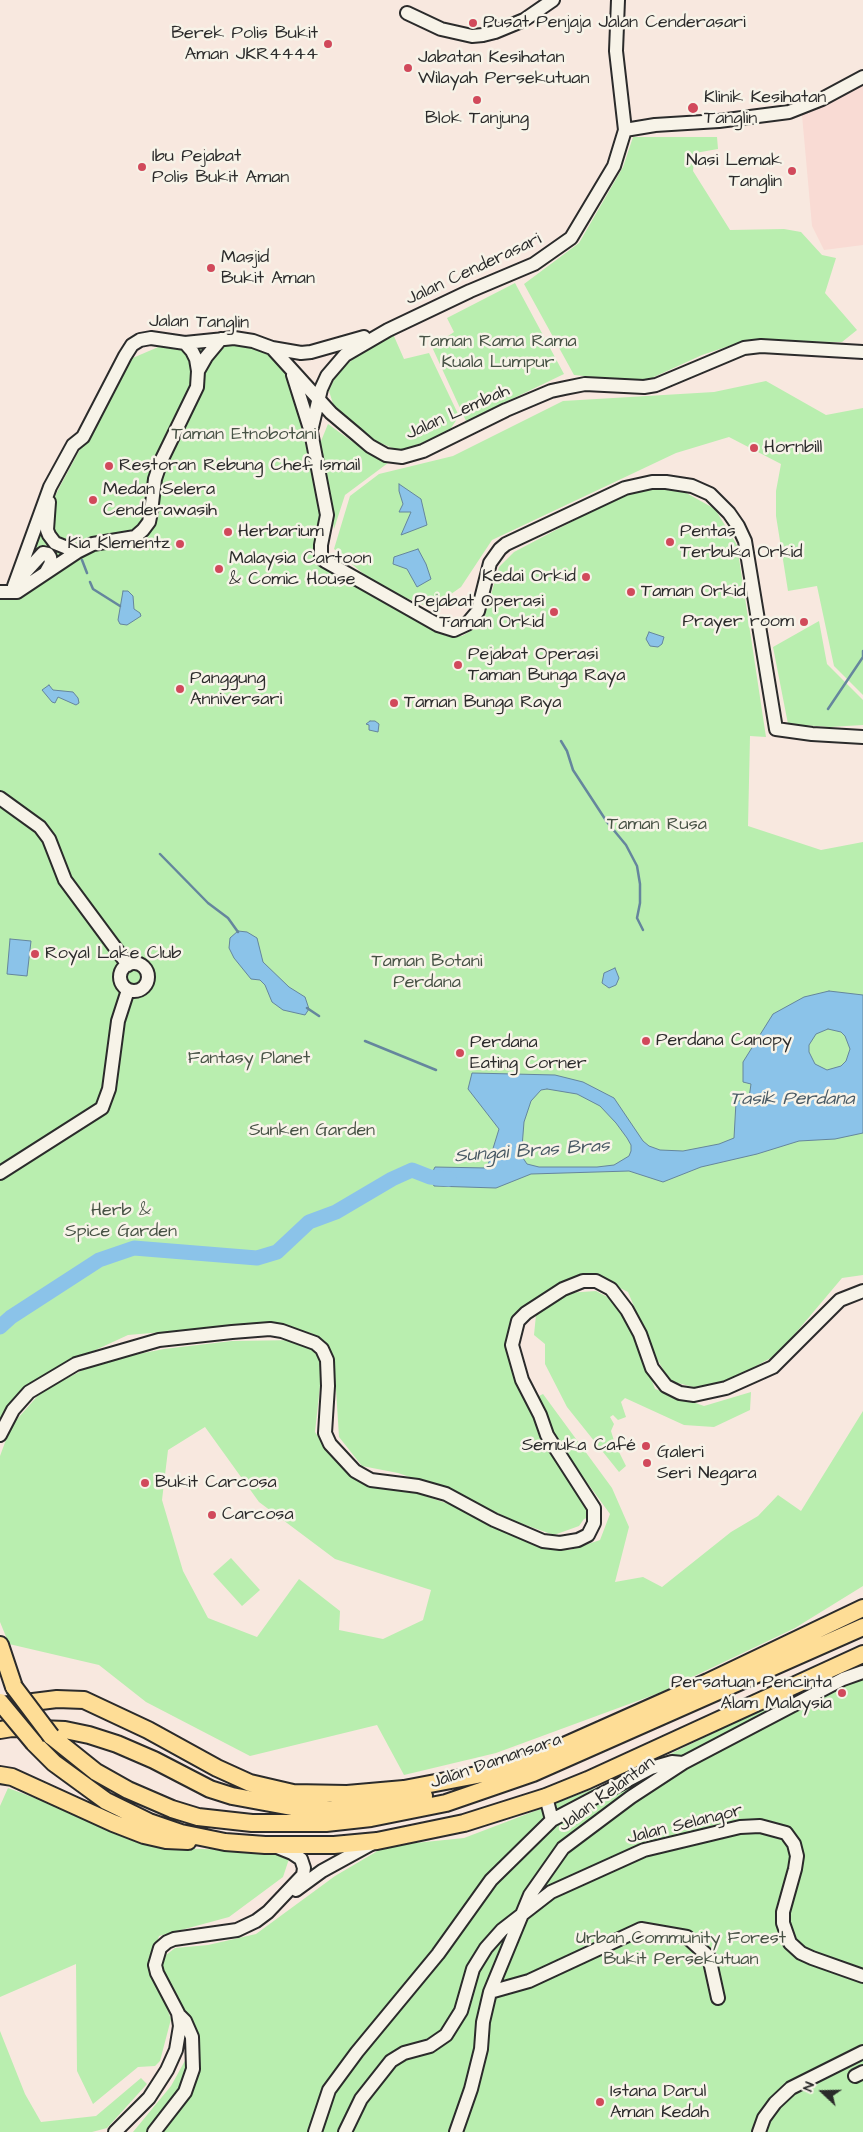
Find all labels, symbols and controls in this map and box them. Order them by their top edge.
place label: Pusat Penjaja Jalan Cenderasari [483,12,746,34]
marker: Pusat Penjaja Jalan Cenderasari [467,17,479,29]
place label: Berek Polis Bukit Aman JKR4444 [171,23,318,66]
marker: Berek Polis Bukit Aman JKR4444 [322,38,334,50]
place label: Jabatan Kesihatan Wilayah Persekutuan [418,47,589,90]
marker: Jabatan Kesihatan Wilayah Persekutuan [402,62,414,74]
place label: Klinik Kesihatan Tanglin [704,87,826,130]
marker: Blok Tanjung [471,94,483,106]
marker: Klinik Kesihatan Tanglin [686,101,700,115]
place label: Blok Tanjung [425,108,529,130]
place label: Ibu Pejabat Polis Bukit Aman [152,146,289,188]
place label: Nasi Lemak Tanglin [686,150,782,192]
marker: Ibu Pejabat Polis Bukit Aman [136,161,148,173]
marker: Nasi Lemak Tanglin [786,165,798,177]
street label: Jalan Cenderasari [403,229,545,311]
place label: Masjid Bukit Aman [221,247,315,290]
marker: Masjid Bukit Aman [205,262,217,274]
street label: Jalan Tanglin [149,311,249,335]
park label: Taman Rama Rama Kuala Lumpur [419,331,577,374]
street label: Jalan Lembah [403,381,513,445]
park label: Taman Etnobotani [171,424,317,446]
place label: Hornbill [764,437,822,459]
marker: Hornbill [748,442,760,454]
place label: Restoran Rebung Chef Ismail [119,455,360,477]
marker: Restoran Rebung Chef Ismail [103,460,115,472]
place label: Medan Selera Cenderawasih [103,479,217,522]
marker: Medan Selera Cenderawasih [87,494,99,506]
place label: Herbarium [238,521,324,543]
place label: Pentas Terbuka Orkid [680,521,803,564]
marker: Herbarium [222,526,234,538]
place label: Kia Klementz [68,533,170,555]
marker: Pentas Terbuka Orkid [664,536,676,548]
marker: Kia Klementz [174,538,186,550]
place label: Malaysia Cartoon & Comic House [229,548,371,590]
marker: Malaysia Cartoon & Comic House [213,563,225,575]
place label: Kedai Orkid [482,566,576,588]
marker: Kedai Orkid [580,571,592,583]
place label: Taman Orkid [641,581,746,603]
marker: Taman Orkid [625,586,637,598]
place label: Pejabat Operasi Taman Orkid [414,591,544,634]
marker: Pejabat Operasi Taman Orkid [548,606,560,618]
place label: Prayer room [682,611,794,633]
marker: Prayer room [798,616,810,628]
place label: Pejabat Operasi Taman Bunga Raya [468,644,625,686]
marker: Pejabat Operasi Taman Bunga Raya [452,659,464,671]
place label: Panggung Anniversari [190,668,282,711]
marker: Panggung Anniversari [174,683,186,695]
place label: Taman Bunga Raya [404,692,561,714]
marker: Taman Bunga Raya [388,697,400,709]
park label: Taman Rusa [607,814,707,836]
place label: Royal Lake Club [45,943,181,965]
marker: Royal Lake Club [29,948,41,960]
park label: Taman Botani Perdana [372,951,482,994]
place label: Perdana Canopy [656,1030,792,1052]
place label: Perdana Eating Corner [470,1032,587,1074]
marker: Perdana Canopy [640,1035,652,1047]
marker: Perdana Eating Corner [454,1047,466,1059]
park label: Fantasy Planet [188,1048,310,1070]
water label: Tasik Perdana [730,1089,854,1111]
park label: Sunken Garden [249,1120,375,1142]
water label: Sungai Bras Bras [454,1135,610,1169]
park label: Herb & Spice Garden [65,1200,177,1242]
place label: Semuka Café [522,1435,636,1457]
marker: Semuka Café [640,1440,652,1452]
place label: Galeri Seri Negara [657,1442,757,1485]
marker: Galeri Seri Negara [641,1457,653,1469]
place label: Bukit Carcosa [155,1472,277,1494]
marker: Bukit Carcosa [139,1477,151,1489]
place label: Carcosa [222,1504,294,1526]
marker: Carcosa [206,1509,218,1521]
place label: Persatuan Pencinta Alam Malaysia [671,1672,832,1715]
marker: Persatuan Pencinta Alam Malaysia [836,1687,848,1699]
street label: Jalan Damansara [428,1729,564,1795]
street label: Jalan Kelantan [555,1753,659,1837]
street label: Jalan Selangor [625,1800,745,1850]
park label: Urban Community Forest Bukit Persekutuan [576,1928,786,1970]
north arrow [798,2067,848,2117]
text: N [798,2079,820,2094]
place label: Istana Darul Aman Kedah [610,2081,709,2124]
marker: Istana Darul Aman Kedah [594,2096,606,2108]

